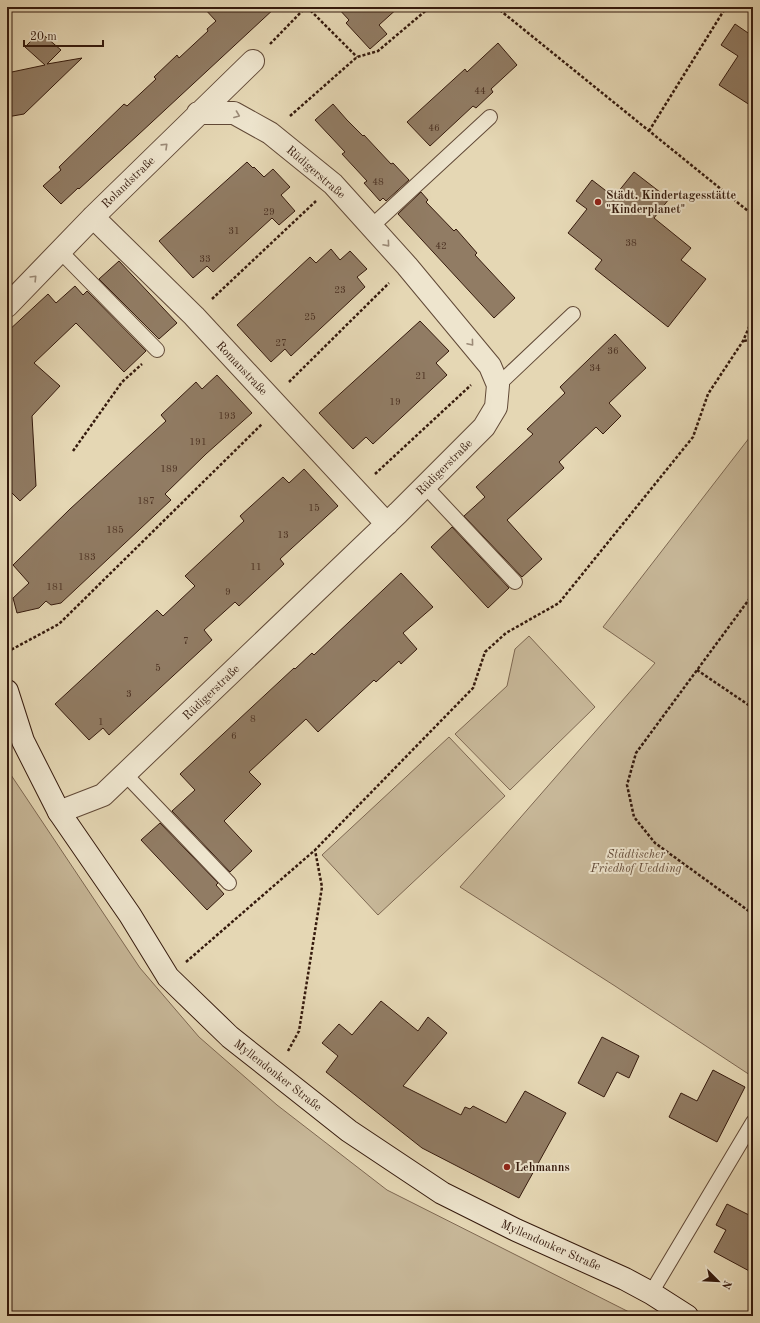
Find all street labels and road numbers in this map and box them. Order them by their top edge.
street label: Rüdigerstraße [284,144,347,202]
street label: Rolandstraße [100,154,158,211]
street label: Romanstraße [213,340,269,398]
street label: Rüdigerstraße [414,437,475,498]
street label: Rüdigerstraße [181,663,243,723]
street label: Myllendonker Straße [231,1038,324,1114]
street label: Myllendonker Straße [499,1218,603,1274]

